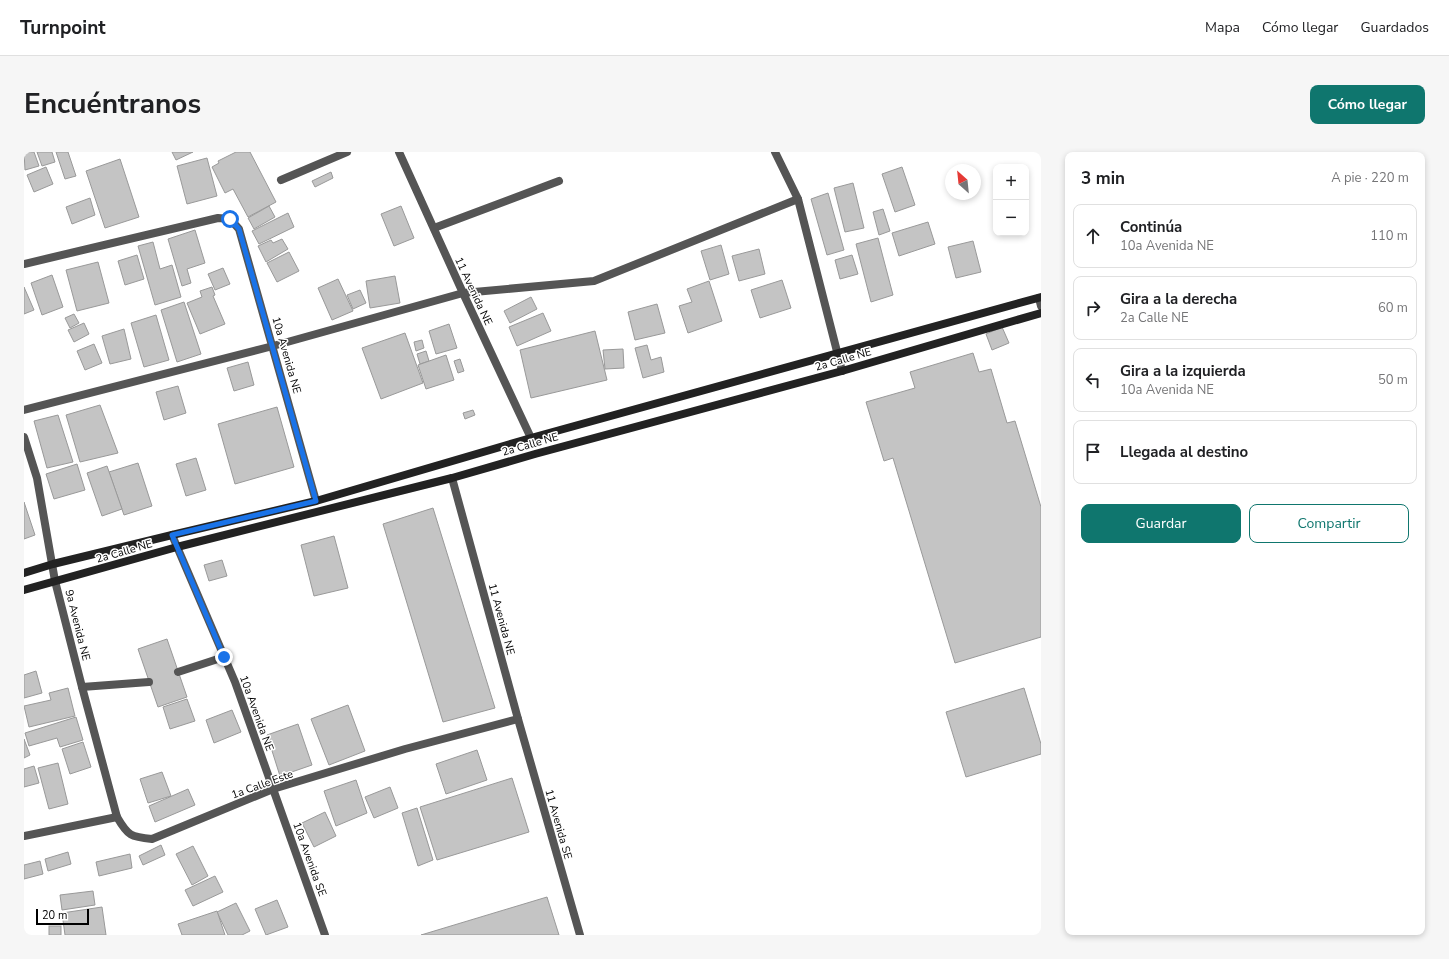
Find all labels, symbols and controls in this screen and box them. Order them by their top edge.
text: Turnpoint [20,15,106,41]
text: Mapa [1205,18,1240,37]
text: Cómo llegar [1262,18,1338,37]
text: Guardados [1360,18,1429,37]
text: Encuéntranos [24,85,201,123]
button: Cómo llegar [1310,85,1425,124]
north arrow [945,164,981,200]
map controls [993,164,1029,236]
button: + [993,164,1029,200]
text: 3 min [1081,167,1125,190]
text: A pie · 220 m [1331,169,1409,187]
button: − [993,200,1029,236]
route start [221,210,239,228]
text: Continúa [1120,217,1182,237]
icon: ahead [1082,225,1104,247]
text: 110 m [1370,227,1408,245]
text: 10a Avenida NE [1120,237,1214,255]
street label: 11 Avenida NE [451,255,496,328]
text: Gira a la derecha [1120,289,1237,309]
icon: right [1082,297,1104,319]
text: 60 m [1378,299,1408,317]
text: 2a Calle NE [1120,309,1189,327]
street label: 10a Avenida NE [268,315,305,395]
street label: 2a Calle NE [813,344,873,375]
text: Gira a la izquierda [1120,361,1246,381]
icon: left [1082,369,1104,391]
text: 50 m [1378,371,1408,389]
text: 10a Avenida NE [1120,381,1214,399]
street label: 2a Calle NE [500,429,560,460]
icon: arrive [1082,441,1104,463]
text: Llegada al destino [1120,442,1248,462]
button: Guardar [1081,504,1241,543]
button: Compartir [1249,504,1409,543]
street label: 2a Calle NE [94,536,154,567]
street label: 11 Avenida NE [485,582,518,657]
street label: 9a Avenida NE [61,588,94,662]
route end [215,648,233,666]
street label: 10a Avenida NE [236,673,277,753]
street label: 1a Calle Este [229,766,295,803]
street label: 11 Avenida SE [541,787,576,861]
street label: 10a Avenida SE [289,820,330,898]
scale bar [36,907,89,926]
text: 20 m [42,908,67,923]

